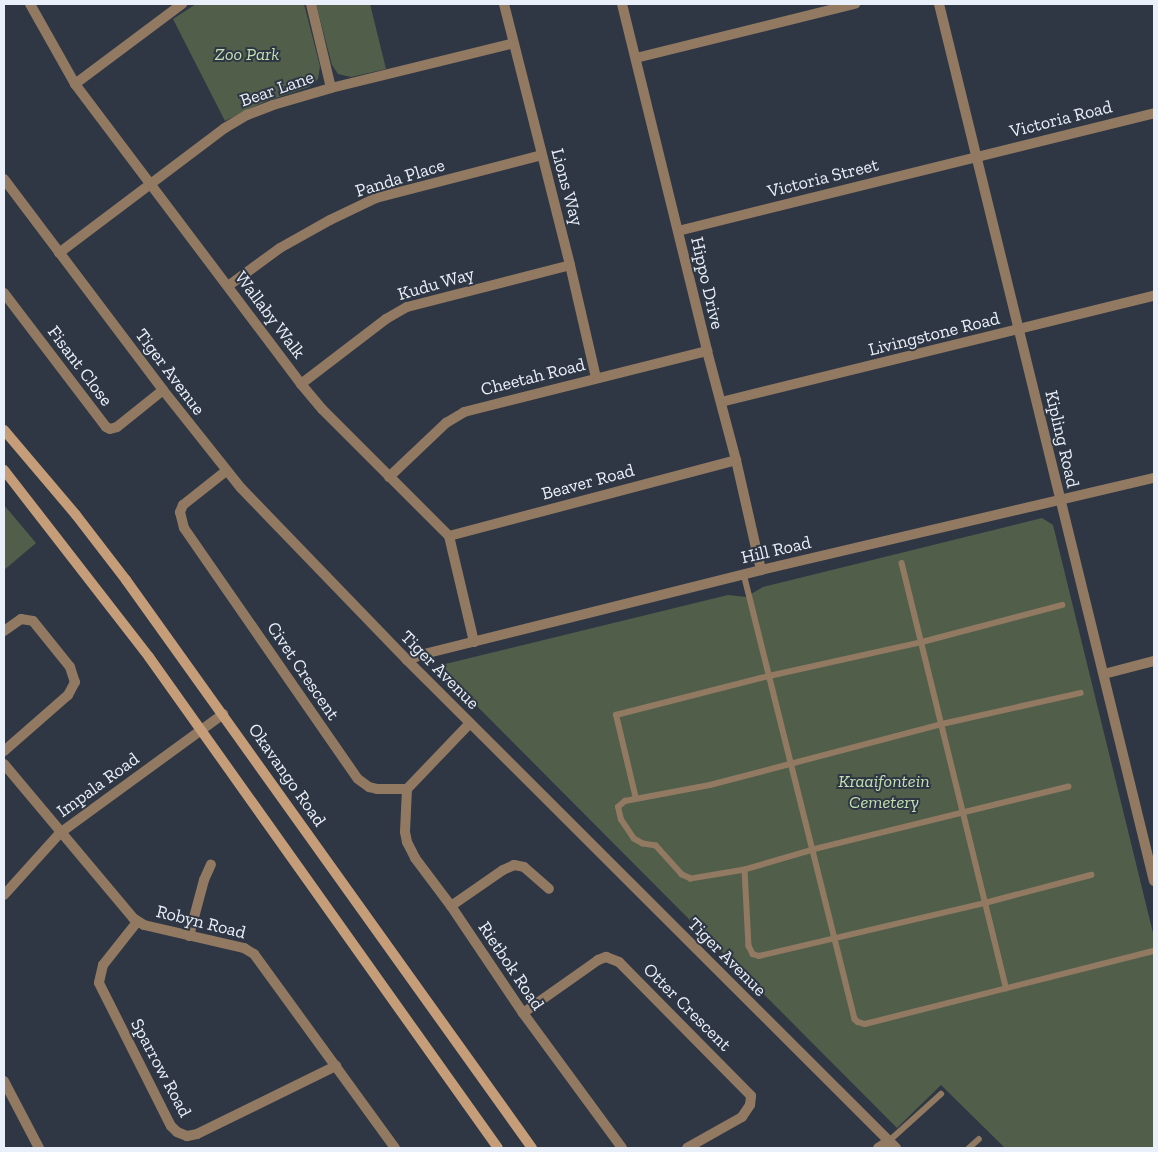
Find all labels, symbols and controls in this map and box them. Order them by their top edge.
park label: Zoo Park [215,43,279,65]
street label: Bear Lane [237,66,317,112]
street label: Victoria Road [1008,96,1114,142]
street label: Lions Way [546,146,588,228]
street label: Panda Place [353,154,447,202]
street label: Victoria Street [765,154,881,202]
street label: Hippo Drive [686,235,728,331]
street label: Kudu Way [395,263,477,305]
street label: Wallaby Walk [230,267,310,363]
street label: Livingstone Road [866,307,1002,361]
street label: Fisant Close [43,322,117,410]
street label: Tiger Avenue [130,324,210,420]
street label: Cheetah Road [479,354,587,400]
street label: Kipling Road [1040,388,1084,490]
street label: Beaver Road [539,459,637,505]
street label: Hill Road [739,531,813,569]
street label: Civet Crescent [262,618,344,724]
street label: Tiger Avenue [396,626,484,714]
street label: Okavango Road [244,719,330,831]
street label: Impala Road [53,748,143,822]
park label: Kraaifontein Cemetery [838,771,930,814]
street label: Robyn Road [154,900,248,944]
street label: Tiger Avenue [683,913,771,1001]
street label: Rietbok Road [473,918,549,1014]
street label: Otter Crescent [638,958,736,1056]
street label: Sparrow Road [126,1015,196,1121]

